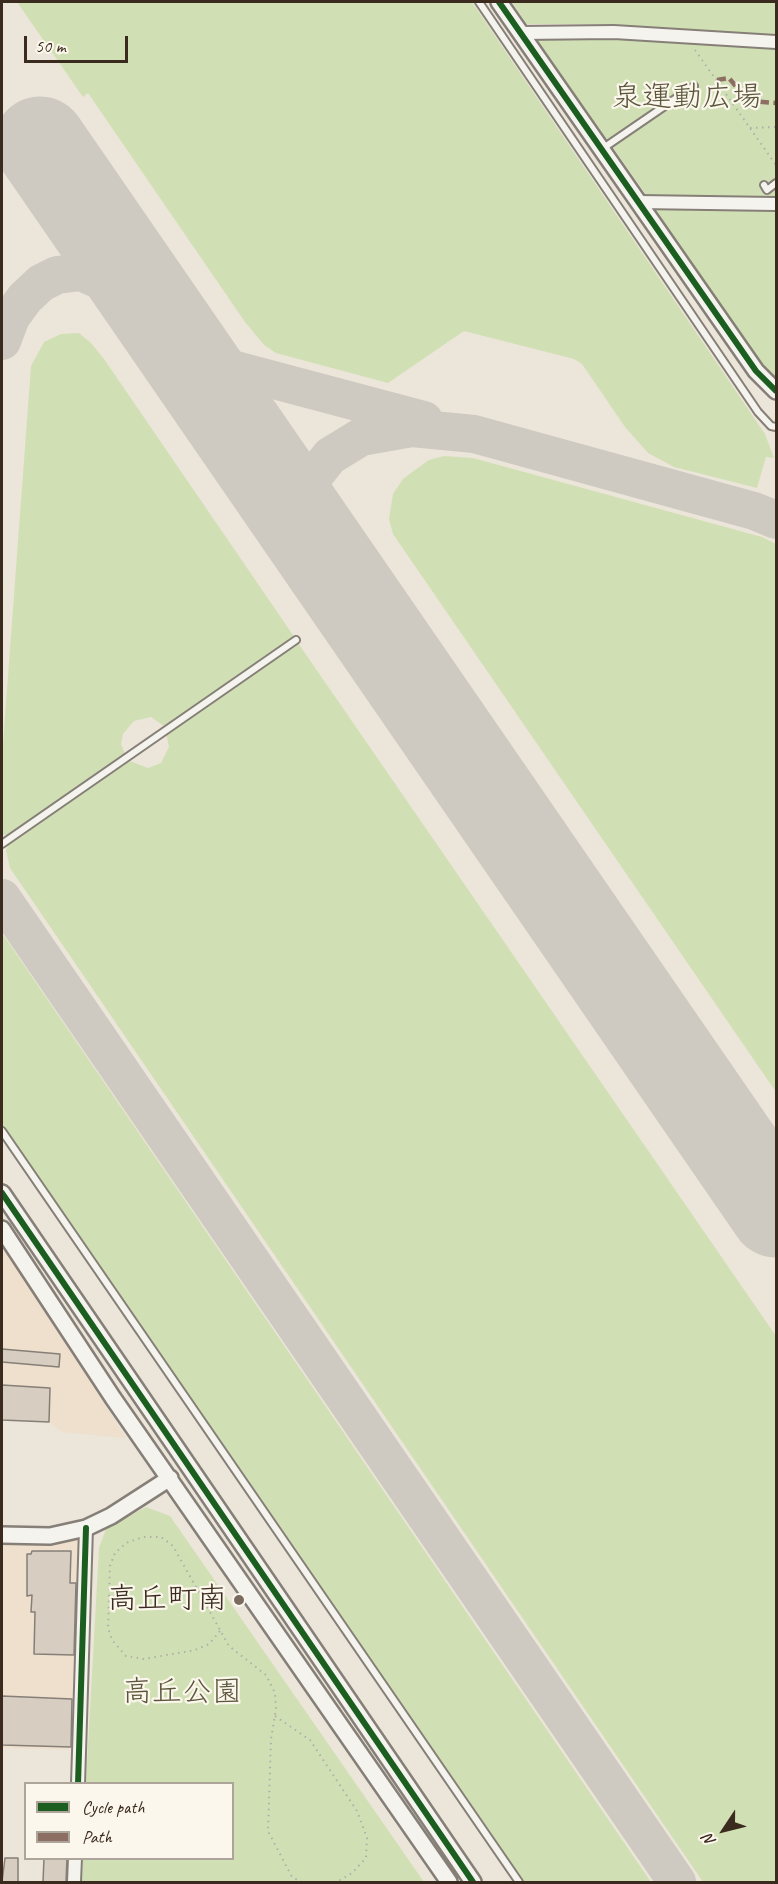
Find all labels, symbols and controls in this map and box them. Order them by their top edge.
scale bar [27,24,130,62]
text: 50 m [35,35,66,57]
park label: 泉運動広場 [612,80,762,116]
place label: 高丘町南 [107,1582,227,1618]
marker: 高丘町南 [232,1593,246,1607]
park label: 高丘公園 [122,1675,242,1711]
legend [24,1782,234,1860]
text: Cycle path [82,1796,144,1818]
north arrow [694,1800,754,1860]
text: Path [82,1826,112,1848]
text: N [698,1831,720,1850]

